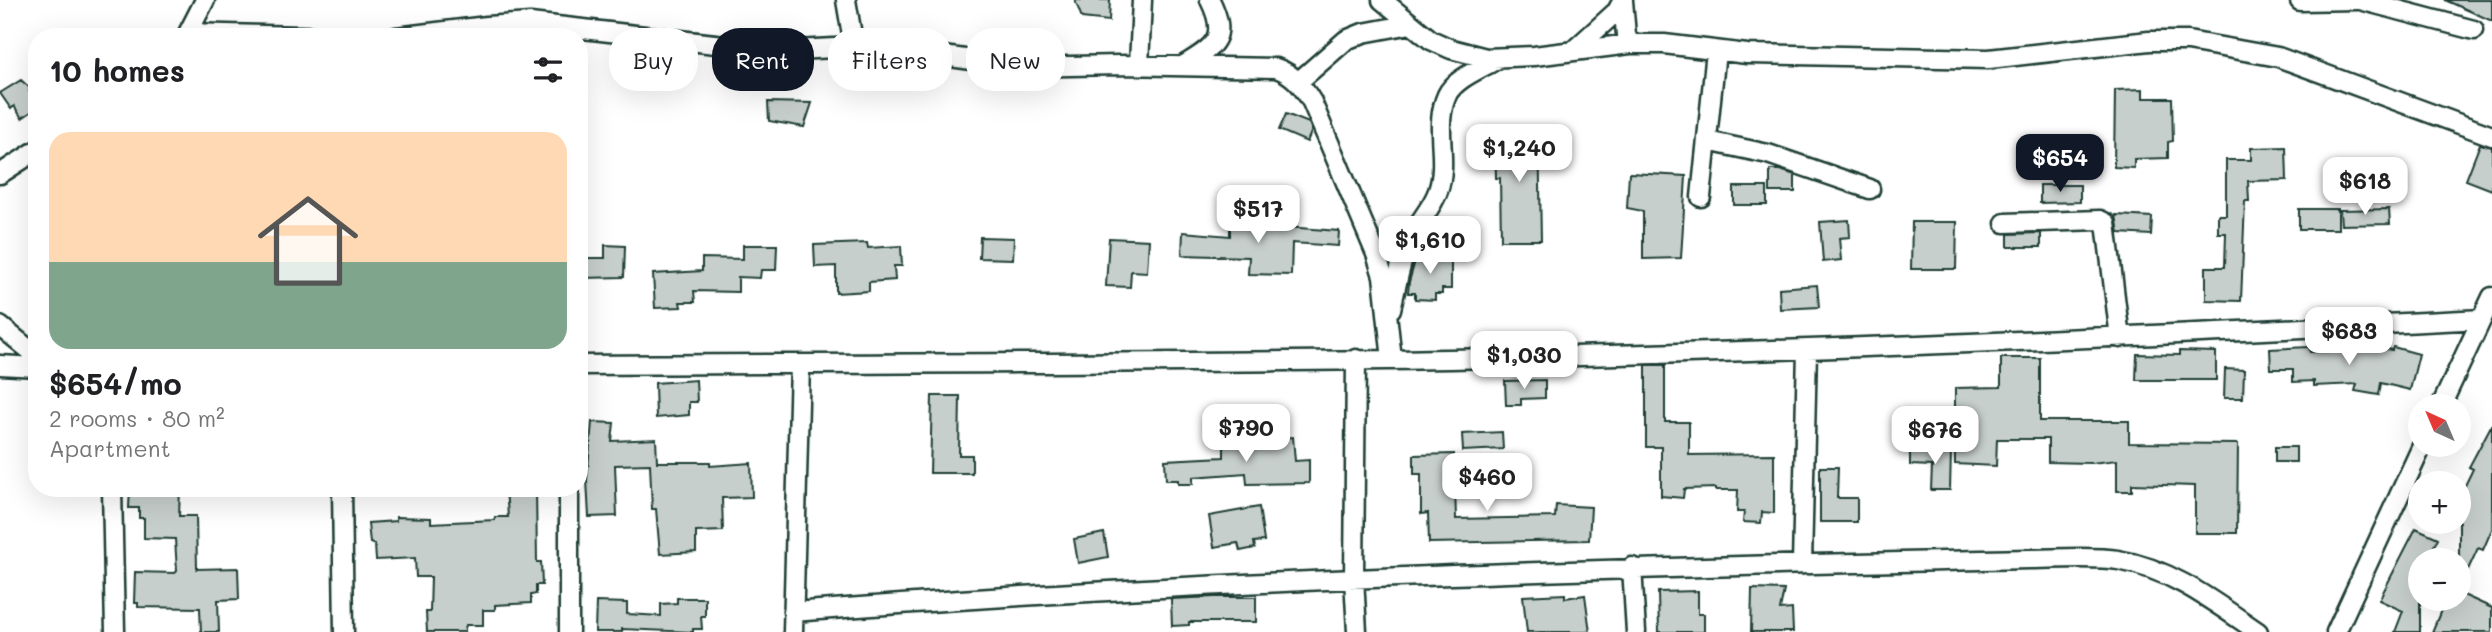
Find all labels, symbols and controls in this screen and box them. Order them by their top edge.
chip: Buy [609,28,698,91]
chip: Rent [712,28,814,91]
chip: Filters [828,28,952,91]
chip: New [966,28,1065,91]
text: 10 homes [49,50,185,90]
icon: filters [529,51,567,89]
pin: $1,240 [1462,124,1576,184]
text: $1,240 [1482,132,1556,162]
pin: $654 [2019,134,2101,194]
text: $654 [2032,142,2088,172]
pin: $618 [2324,158,2406,217]
text: $618 [2339,165,2391,195]
icon: home [245,178,371,304]
pin: $517 [1217,186,1299,245]
text: $517 [1233,193,1283,223]
pin: $1,610 [1373,216,1487,276]
text: $1,610 [1395,224,1465,254]
pin: $683 [2308,308,2390,367]
text: $683 [2321,315,2377,345]
pin: $1,030 [1467,332,1581,391]
text: $1,030 [1487,339,1561,369]
text: $654/mo [49,363,182,403]
north arrow [2408,394,2471,457]
map controls [2408,394,2471,611]
text: 2 rooms · 80 m² [49,403,225,433]
pin: $790 [1205,405,1287,464]
pin: $676 [1894,406,1976,466]
text: $790 [1218,412,1274,442]
text: $676 [1908,414,1962,444]
text: Apartment [49,433,171,463]
pin: $460 [1446,454,1528,513]
text: $460 [1458,461,1516,491]
button: + [2408,471,2471,534]
button: − [2408,548,2471,611]

